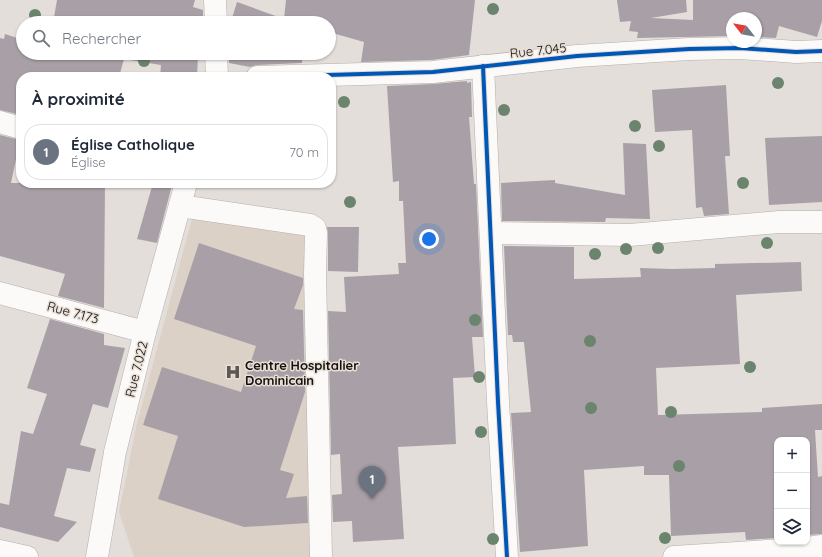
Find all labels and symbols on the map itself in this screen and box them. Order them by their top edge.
north arrow [726,12,762,48]
street label: Rue 7.045 [509,39,567,61]
your location [419,229,439,249]
street label: Rue 7.173 [45,297,101,327]
street label: Rue 7.022 [121,339,151,399]
place label: Centre Hospitalier Dominicain [245,357,359,388]
hospital icon: Centre Hospitalier Dominicain [224,363,242,381]
pin: 1 [359,466,385,499]

